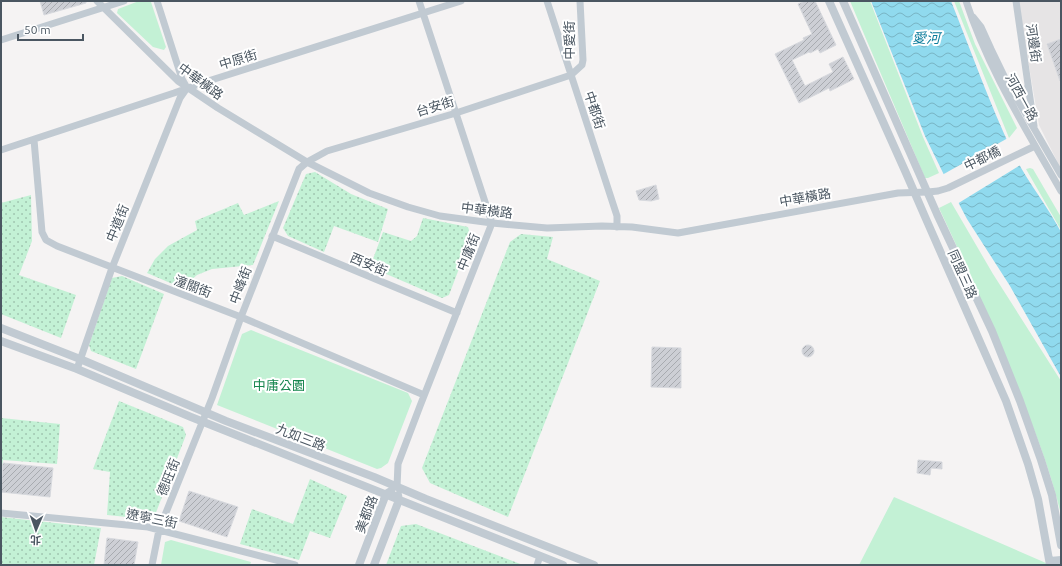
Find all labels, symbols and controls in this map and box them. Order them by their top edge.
scale bar [18,16,83,42]
street label: 中愛街 [562,20,576,60]
text: 50 m [24,23,51,36]
street label: 河邊街 [1024,23,1044,63]
water label: 愛河 [912,30,943,46]
street label: 中原街 [217,47,259,71]
street label: 中華橫路 [176,60,226,102]
street label: 河西一路 [1003,71,1041,123]
street label: 中都街 [582,89,608,131]
street label: 台安街 [414,94,456,118]
street label: 中都橋 [961,143,1003,173]
street label: 中華橫路 [778,186,832,208]
street label: 中華橫路 [460,200,514,220]
street label: 中道街 [103,202,131,244]
street label: 中庸街 [454,231,482,273]
street label: 同盟三路 [946,247,980,301]
street label: 西安街 [348,250,390,278]
street label: 中峰街 [226,264,254,306]
street label: 潼關街 [172,272,214,300]
park label: 中庸公園 [253,378,305,392]
street label: 九如三路 [274,421,328,453]
street label: 德旺街 [154,456,182,498]
street label: 美都路 [352,493,380,535]
street label: 遼寧三街 [125,506,179,530]
north arrow [16,510,56,550]
text: 北 [30,534,41,546]

